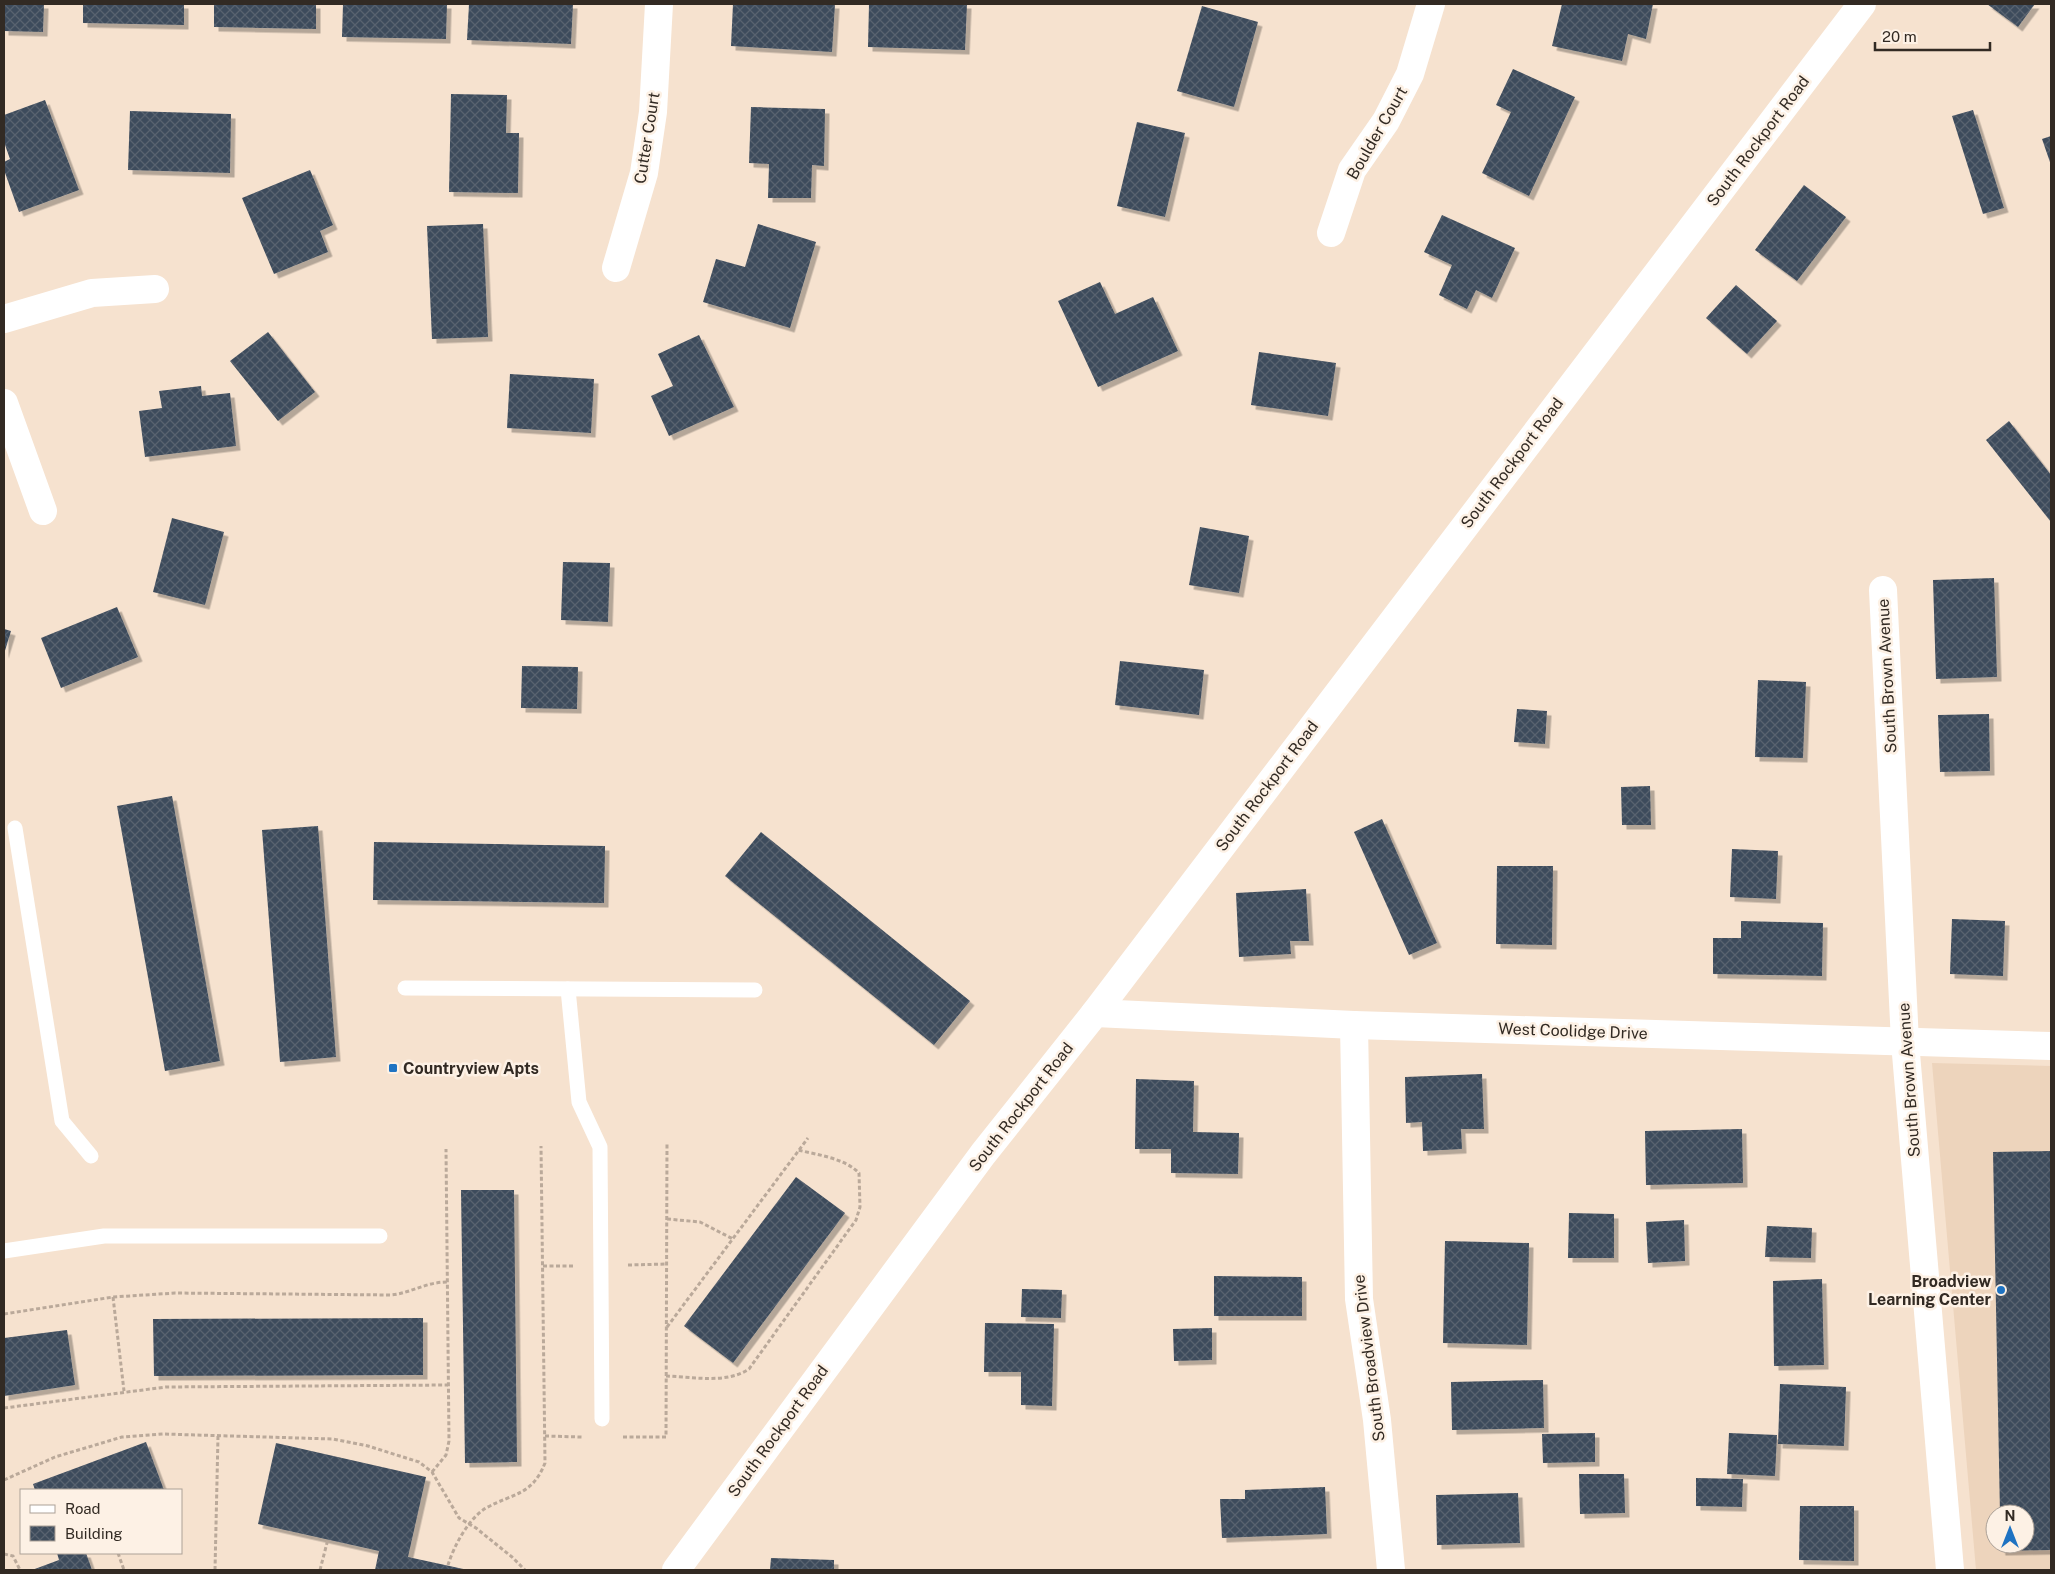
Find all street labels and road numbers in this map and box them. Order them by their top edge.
street label: South Rockport Road [1703,72,1813,210]
street label: Boulder Court [1343,83,1411,183]
street label: Cutter Court [630,91,664,185]
street label: South Rockport Road [1457,394,1567,532]
street label: South Brown Avenue [1873,598,1901,754]
street label: South Rockport Road [1212,717,1322,855]
street label: South Brown Avenue [1894,1002,1924,1158]
street label: West Coolidge Drive [1498,1019,1648,1043]
street label: South Rockport Road [965,1039,1077,1175]
street label: South Broadview Drive [1349,1273,1389,1443]
street label: South Rockport Road [724,1361,832,1501]

